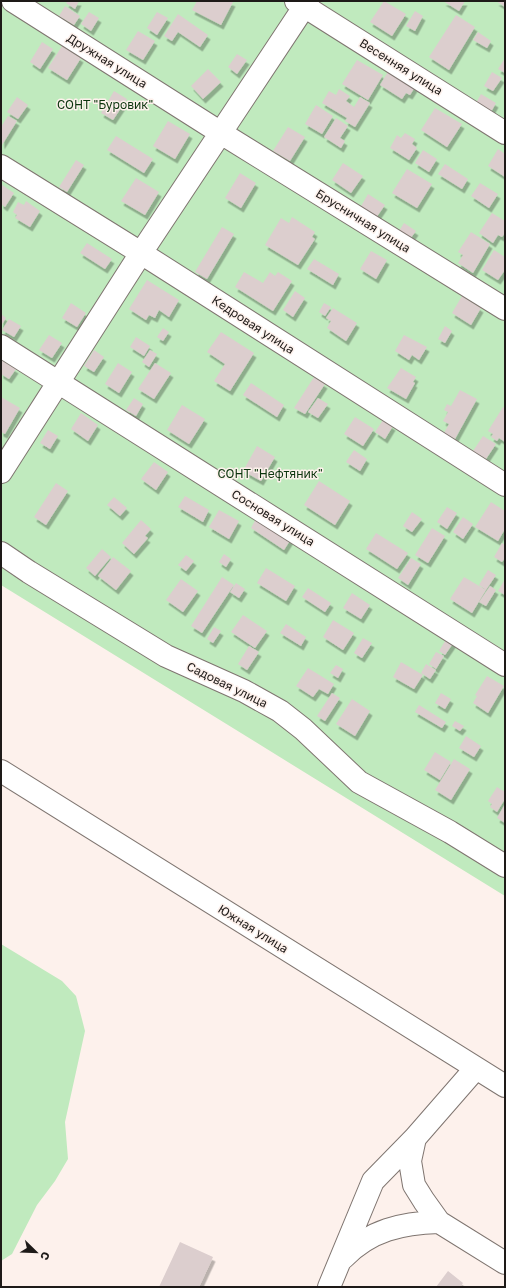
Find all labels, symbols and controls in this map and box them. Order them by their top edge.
street label: Дружная улица [65,30,150,91]
street label: Весенняя улица [357,35,446,98]
park label: СОНТ "Буровик" [57,97,153,112]
street label: Брусничная улица [313,185,413,256]
street label: Кедровая улица [209,292,297,357]
park label: СОНТ "Нефтяник" [217,466,323,481]
street label: Сосновая улица [229,486,318,549]
street label: Садовая улица [184,659,270,711]
street label: Южная улица [215,901,291,956]
north arrow [16,1232,56,1272]
text: С [38,1250,53,1262]

